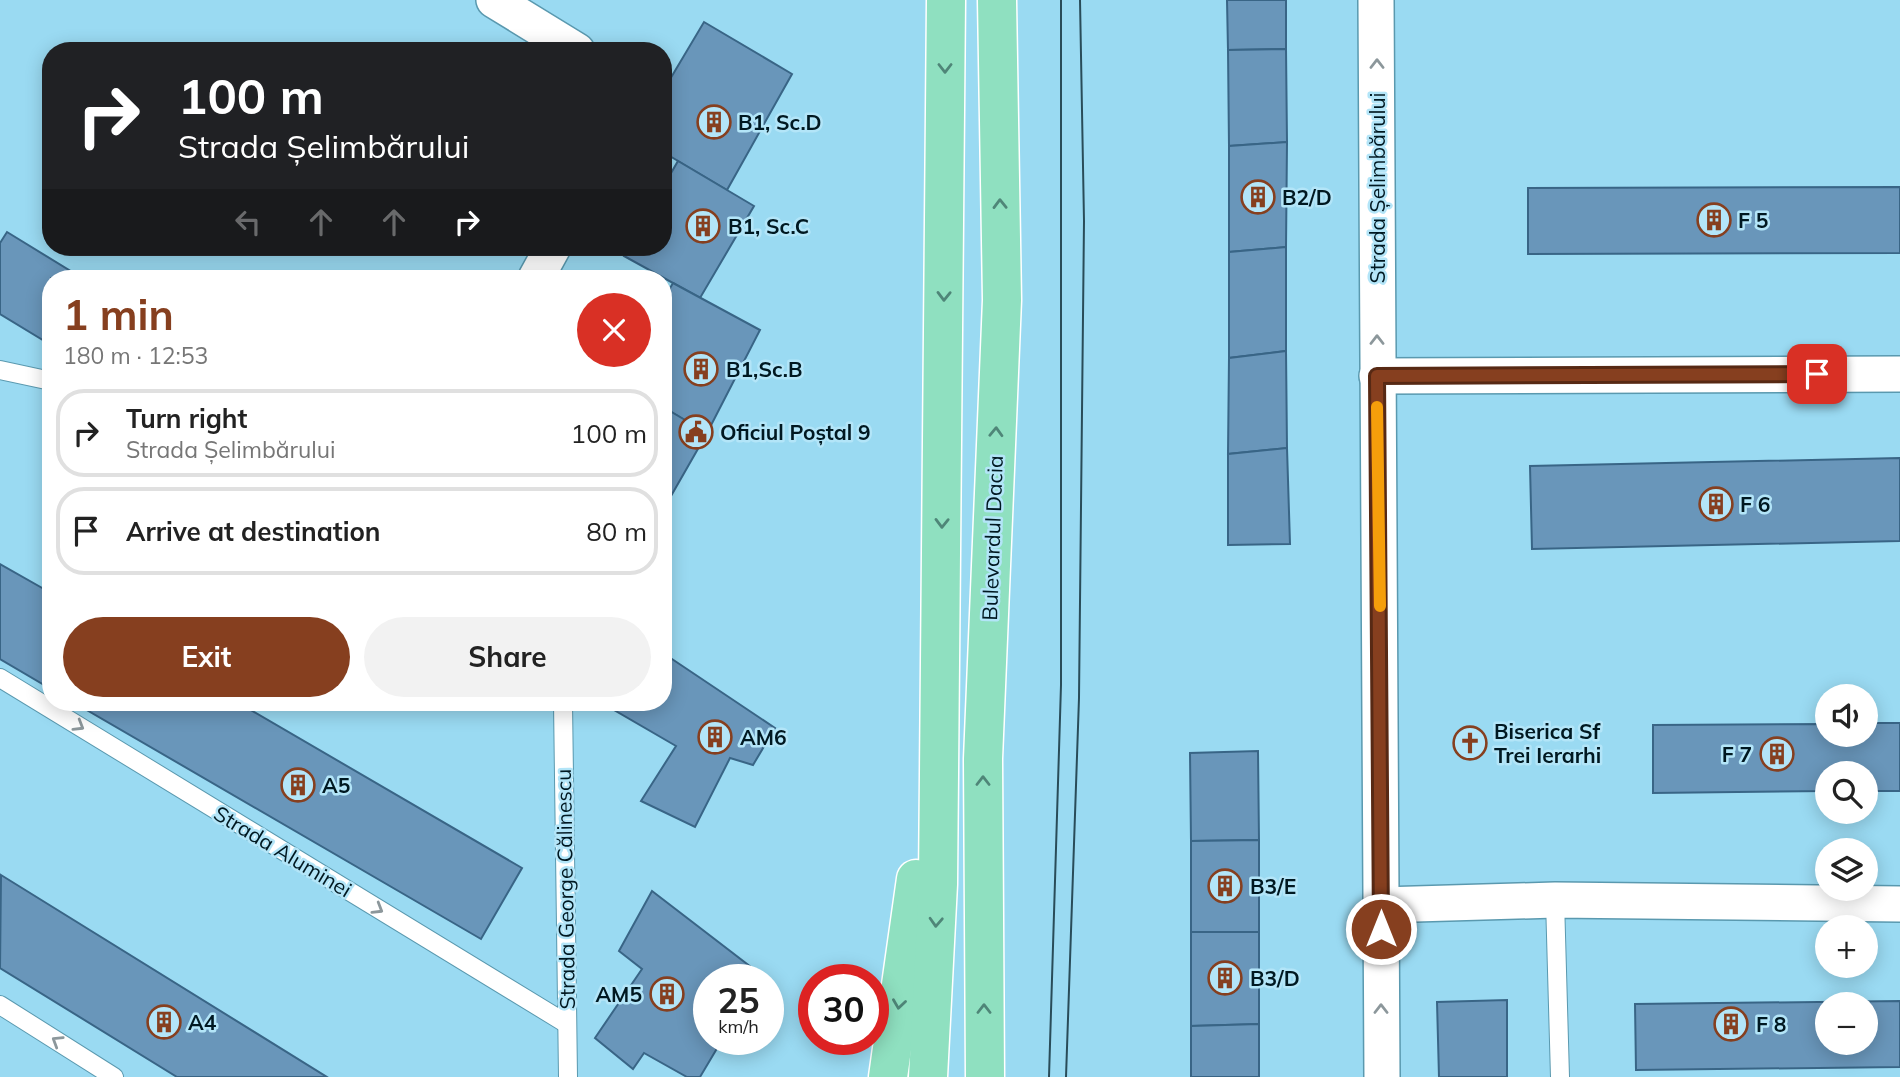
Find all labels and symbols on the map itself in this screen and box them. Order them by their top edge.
one-way arrow [1369,58,1384,69]
one-way arrow [938,63,953,74]
street label: Strada Șelimbărului [1364,92,1391,284]
building icon: B1, Sc.D [695,103,733,141]
place label: B1, Sc.D [738,109,822,135]
building icon: B2/D [1239,178,1277,216]
place label: B2/D [1282,184,1332,210]
one-way arrow [992,198,1008,209]
building icon: F 5 [1695,201,1733,239]
building icon: B1, Sc.C [684,207,722,245]
place label: F 5 [1738,207,1768,233]
place label: B1, Sc.C [728,213,809,239]
one-way arrow [936,291,952,301]
one-way arrow [1369,335,1385,345]
pin [1787,344,1847,404]
building icon: B1,Sc.B [682,350,720,388]
place label: B1,Sc.B [726,356,803,382]
public building icon: Oficiul Poștal 9 [677,413,715,451]
place label: Oficiul Poștal 9 [720,419,871,446]
one-way arrow [989,426,1004,437]
street label: Bulevardul Dacia [976,455,1008,621]
building icon: F 6 [1697,485,1735,523]
place label: F 6 [1740,491,1770,517]
one-way arrow [934,518,949,529]
one-way arrow [72,718,85,731]
building icon: AM6 [696,718,734,756]
place label: Biserica Sf Trei Ierarhi [1494,718,1601,768]
place label: AM6 [740,724,787,750]
church icon: Biserica Sf Trei Ierarhi [1451,724,1489,762]
building icon: F 7 [1758,735,1796,773]
place label: F 7 [1722,741,1752,767]
building icon: A5 [279,766,317,804]
street label: Strada George Călinescu [550,768,580,1010]
place label: A5 [322,772,350,798]
one-way arrow [975,776,991,786]
street label: Strada Aluminei [209,800,357,902]
building icon: B3/E [1206,867,1244,905]
place label: B3/E [1250,873,1296,899]
position arrow [1344,892,1418,966]
one-way arrow [370,900,383,913]
one-way arrow [929,917,944,928]
building icon: B3/D [1206,959,1244,997]
speed limit sign: 30 [798,964,889,1055]
place label: B3/D [1250,965,1300,991]
building icon: AM5 [648,975,686,1013]
place label: AM5 [595,981,642,1007]
one-way arrow [892,998,907,1010]
building icon: A4 [145,1003,183,1041]
one-way arrow [976,1003,992,1014]
one-way arrow [1373,1003,1389,1014]
building icon: F 8 [1712,1005,1750,1043]
place label: A4 [188,1009,217,1035]
place label: F 8 [1756,1011,1786,1037]
one-way arrow [52,1037,65,1050]

